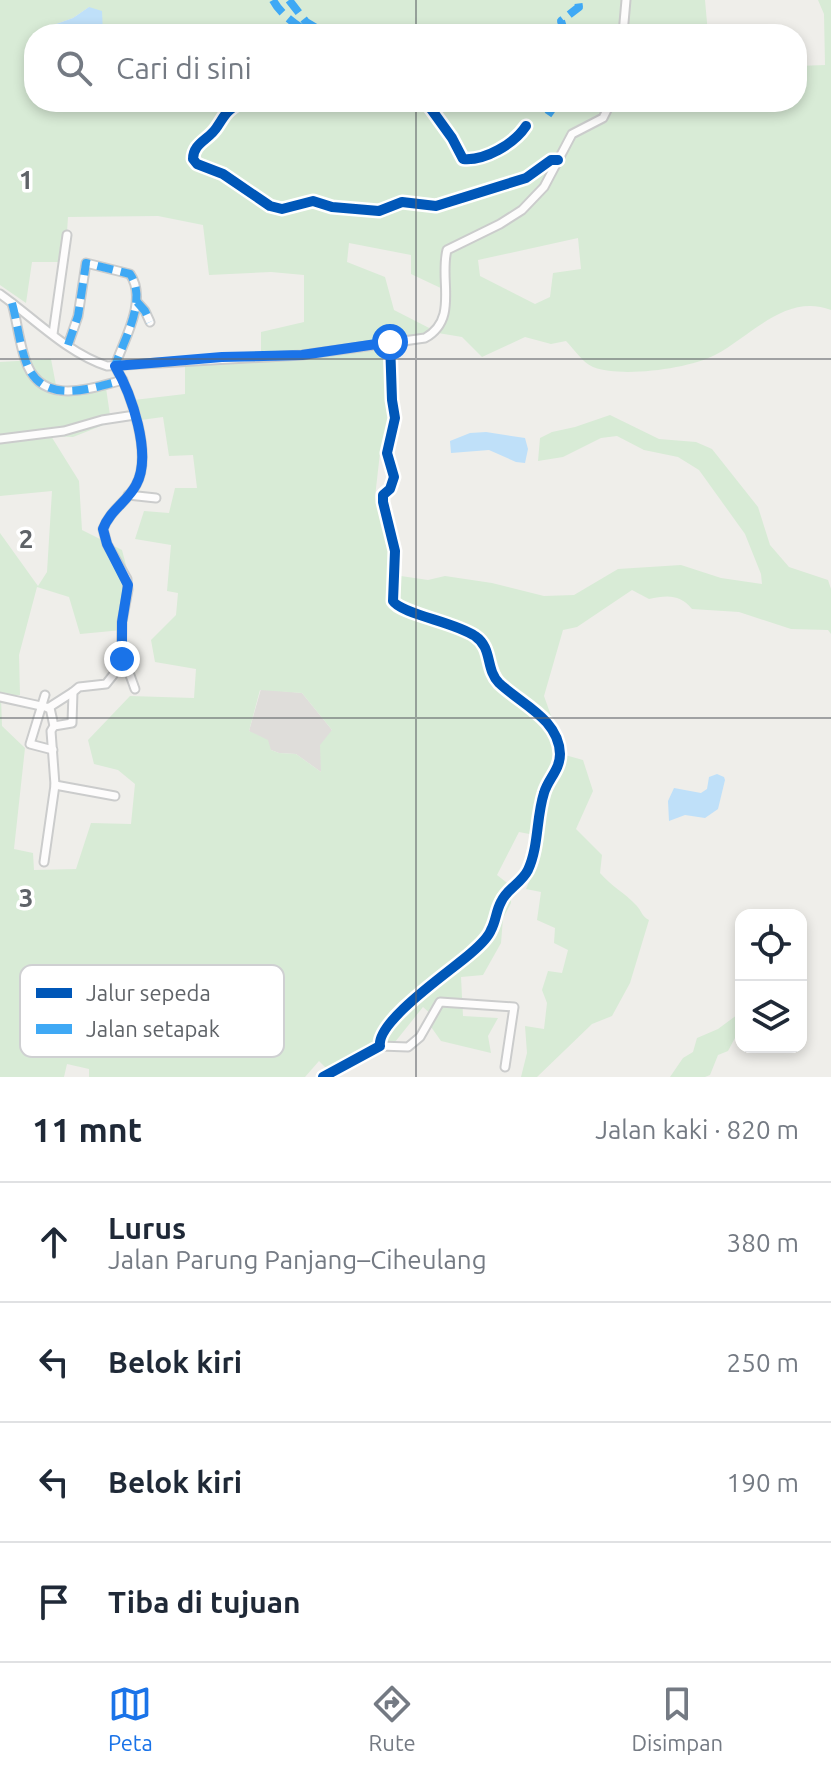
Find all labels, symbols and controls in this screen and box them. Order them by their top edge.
search box [24,24,807,112]
icon: search [52,46,96,90]
text: Cari di sini [116,51,252,85]
text: 1 [19,165,33,194]
route start [372,324,408,360]
text: 2 [19,524,33,553]
route end [104,641,140,677]
text: 3 [19,883,33,912]
map controls [735,909,807,1053]
button: locate [735,909,807,981]
legend [20,965,284,1057]
text: Jalur sepeda [86,980,211,1005]
button: layers [735,981,807,1053]
text: Jalan setapak [86,1016,220,1041]
text: 11 mnt [32,1110,142,1148]
text: Jalan kaki · 820 m [595,1115,799,1144]
text: Lurus [108,1211,186,1245]
icon: ahead [32,1220,76,1264]
text: 380 m [727,1228,799,1257]
text: Jalan Parung Panjang–Ciheulang [108,1245,487,1274]
icon: left [32,1340,76,1384]
text: Belok kiri [108,1345,242,1379]
text: 250 m [727,1348,799,1377]
icon: left [32,1460,76,1504]
text: Belok kiri [108,1465,242,1499]
text: 190 m [727,1468,799,1497]
icon: arrive [32,1580,76,1624]
text: Tiba di tujuan [108,1585,301,1619]
tab: Peta [108,1682,153,1755]
tab: Rute [369,1682,416,1755]
tab: Disimpan [632,1682,723,1755]

